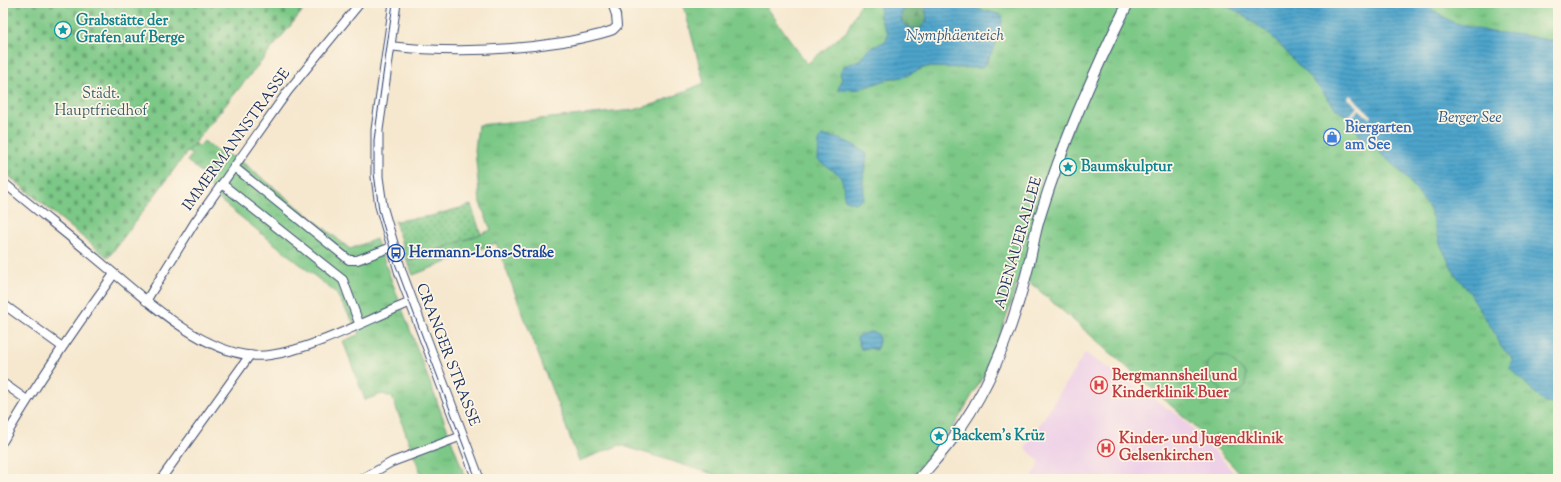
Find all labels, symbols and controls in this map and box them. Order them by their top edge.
place label: Grabstätte der Grafen auf Berge [76,11,185,49]
place icon: Grabstätte der Grafen auf Berge [53,20,73,40]
water label: Nymphäenteich [906,25,1005,48]
street label: IMMERMANNSTRASSE [178,64,296,216]
park label: Städt. Hauptfriedhof [54,84,148,122]
water label: Berger See [1438,107,1502,130]
place label: Biergarten am See [1345,118,1412,156]
shop icon: Biergarten am See [1322,127,1342,147]
place icon: Baumskulptur [1058,157,1078,177]
place label: Baumskulptur [1081,157,1173,178]
street label: ADENAUERALLEE [990,174,1048,312]
bus stop icon: Hermann-Löns-Straße [386,243,406,263]
place label: Hermann-Löns-Straße [409,243,554,264]
street label: CRANGER STRASSE [410,281,484,429]
place label: Bergmannsheil und Kinderklinik Buer [1112,366,1238,404]
hospital icon: Bergmannsheil und Kinderklinik Buer [1089,375,1109,395]
place icon: Backem's Krüz [929,426,949,446]
place label: Backem's Krüz [952,426,1045,447]
place label: Kinder- und Jugendklinik Gelsenkirchen [1119,429,1284,467]
hospital icon: Kinder- und Jugendklinik Gelsenkirchen [1096,438,1116,458]

